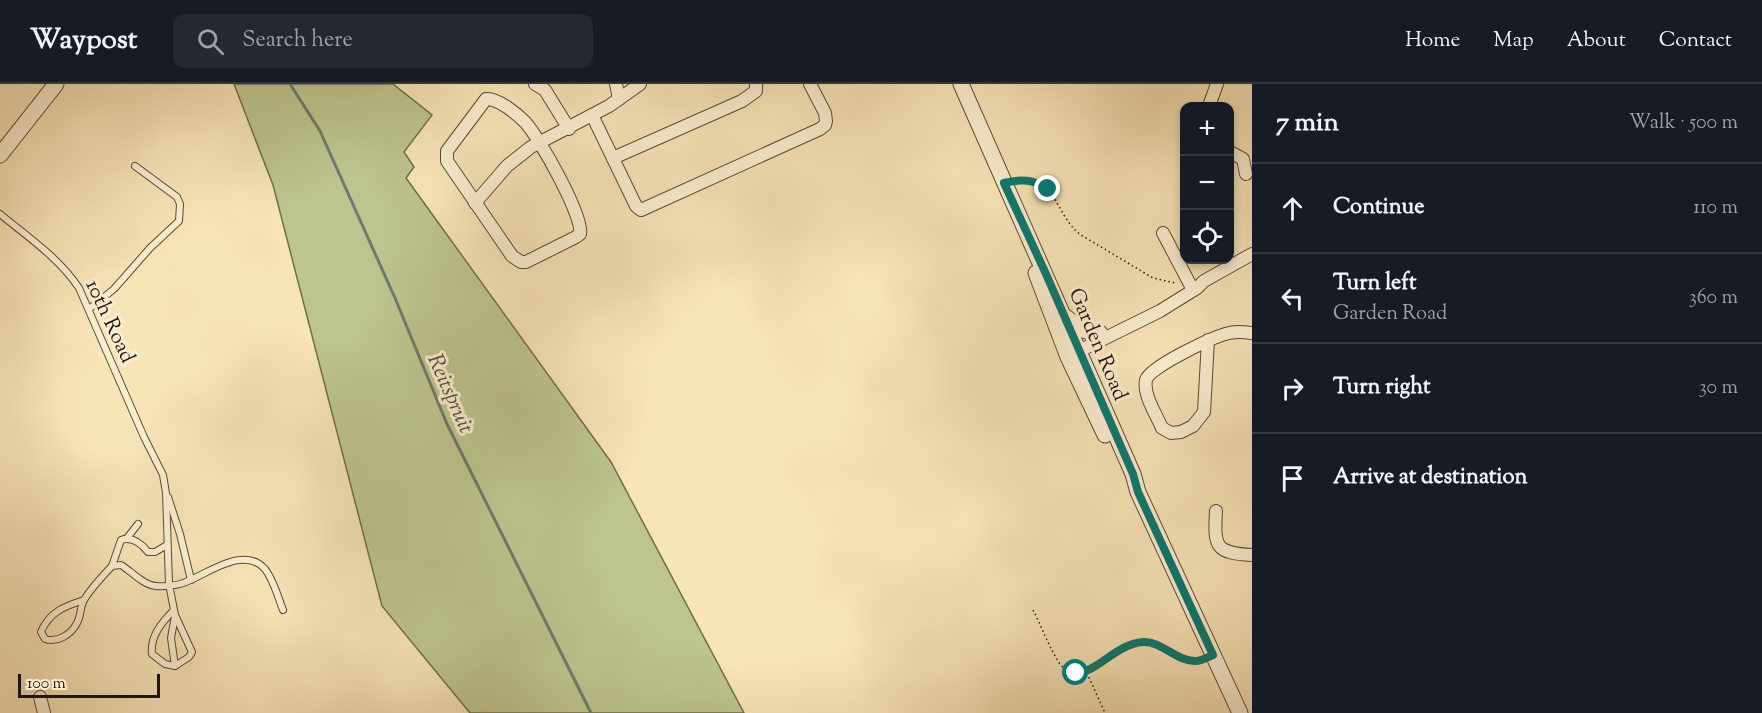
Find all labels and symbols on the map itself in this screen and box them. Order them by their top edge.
route end [1034,175,1060,201]
street label: 10th Road [77,275,142,369]
street label: Garden Road [1060,284,1134,406]
water label: Reitspruit [418,349,481,439]
route start [1062,659,1088,685]
scale bar [18,671,160,698]

